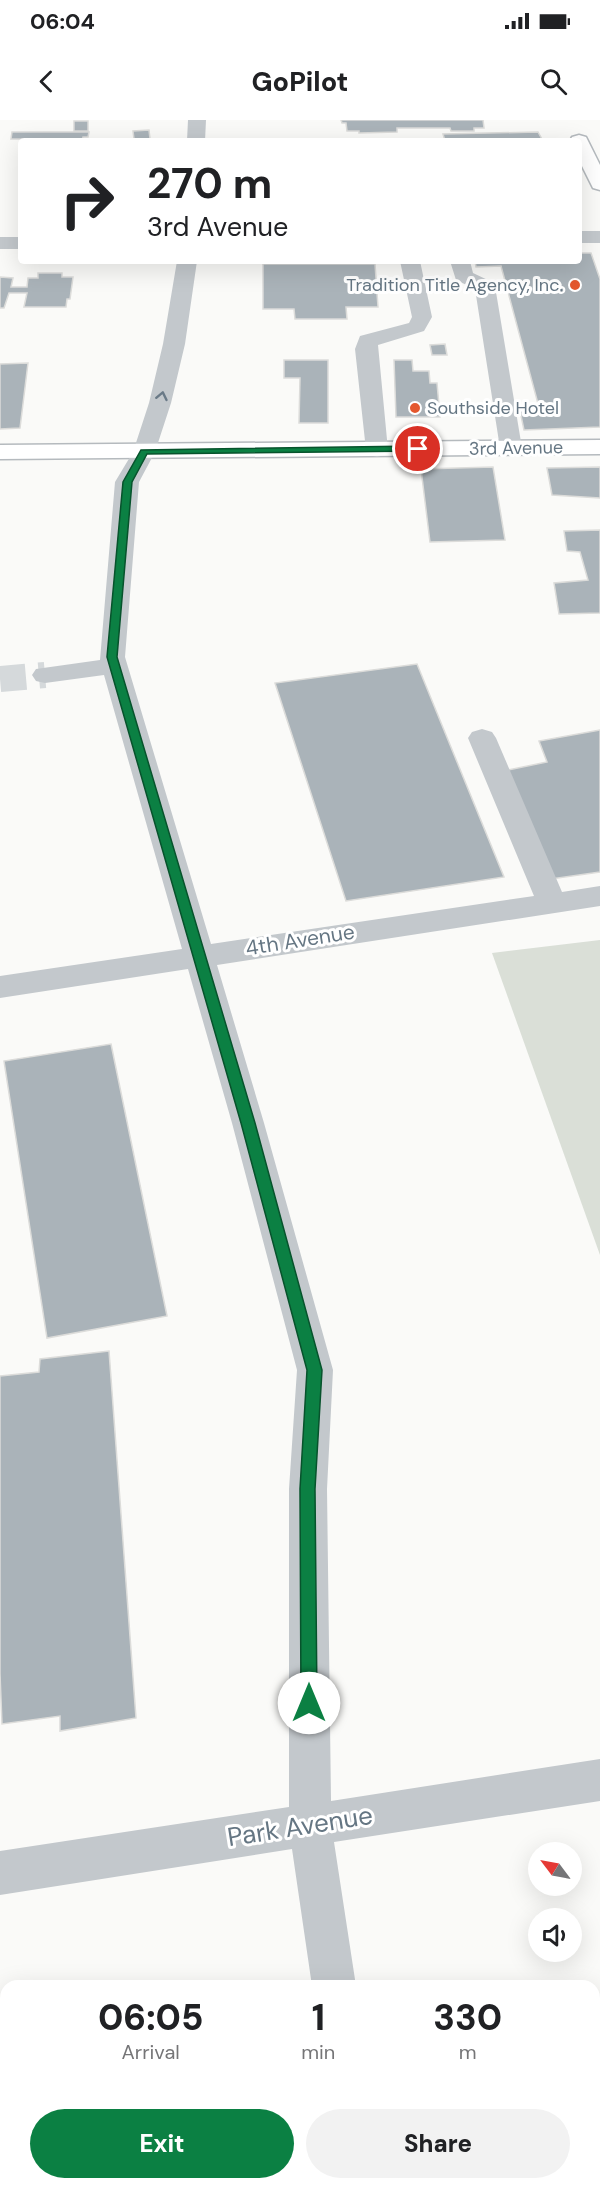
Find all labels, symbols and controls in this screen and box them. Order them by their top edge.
text: 06:04 [30,7,95,36]
text: GoPilot [252,64,348,99]
icon: back [30,65,63,98]
icon: search [537,65,570,98]
text: 270 m [147,156,272,211]
icon: right [48,162,126,240]
text: 3rd Avenue [147,209,288,244]
place label: Tradition Title Agency, Inc. [346,273,563,297]
marker: Tradition Title Agency, Inc. [568,278,582,292]
one-way arrow [154,391,167,401]
place label: Southside Hotel [427,396,559,420]
marker: Southside Hotel [408,401,422,415]
pin [392,423,443,474]
icon: arrive [401,432,434,465]
street label: 3rd Avenue [469,435,563,461]
street label: 4th Avenue [243,918,357,962]
position arrow [277,1671,341,1735]
street label: Park Avenue [225,1798,375,1854]
north arrow [528,1842,582,1896]
map controls [528,1842,582,1962]
button: sound [528,1908,582,1962]
text: 06:05 [98,1994,203,2041]
text: 1 [312,1994,325,2041]
text: 330 [433,1994,502,2041]
text: Arrival [121,2039,180,2065]
text: min [301,2039,335,2065]
text: m [459,2039,477,2065]
button: Exit [30,2109,294,2178]
button: Share [306,2109,570,2178]

